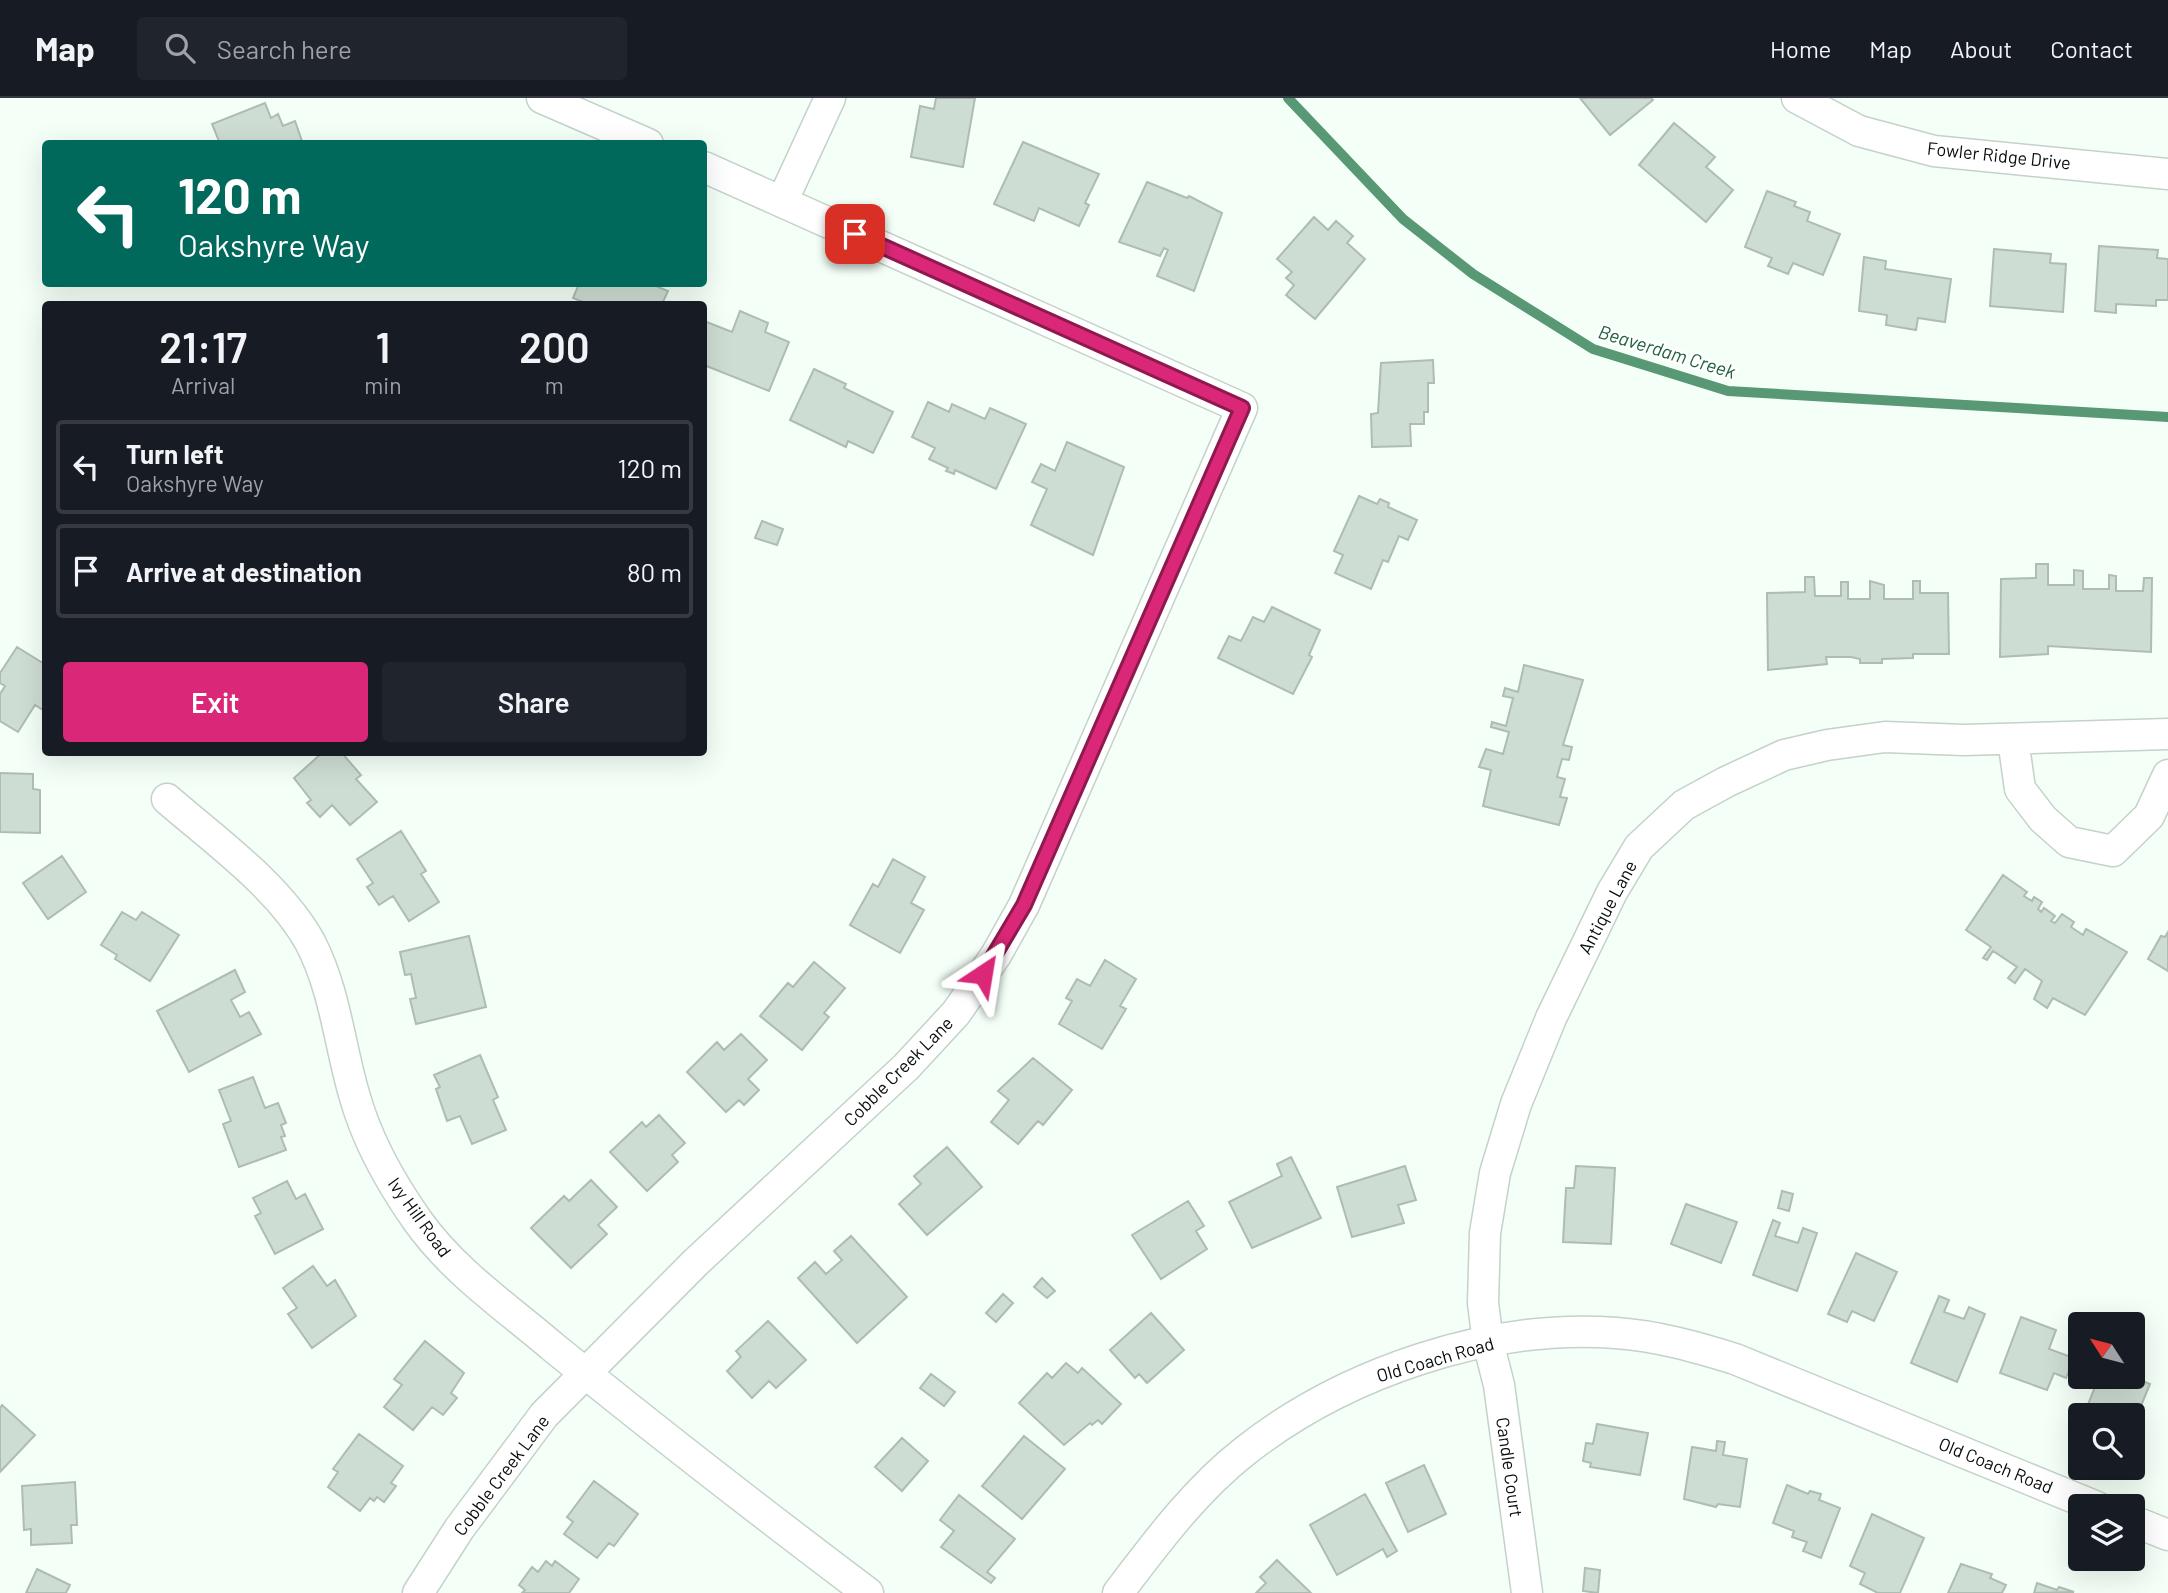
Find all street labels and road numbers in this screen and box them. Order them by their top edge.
street label: Fowler Ridge Drive [1926,137,2072,173]
street label: Antique Lane [1573,856,1641,958]
street label: Cobble Creek Lane [839,1012,957,1130]
street label: Ivy Hill Road [384,1173,456,1261]
street label: Old Coach Road [1374,1332,1496,1386]
street label: Cobble Creek Lane [448,1410,554,1540]
street label: Candle Court [1492,1416,1528,1518]
street label: Old Coach Road [1936,1432,2056,1498]

